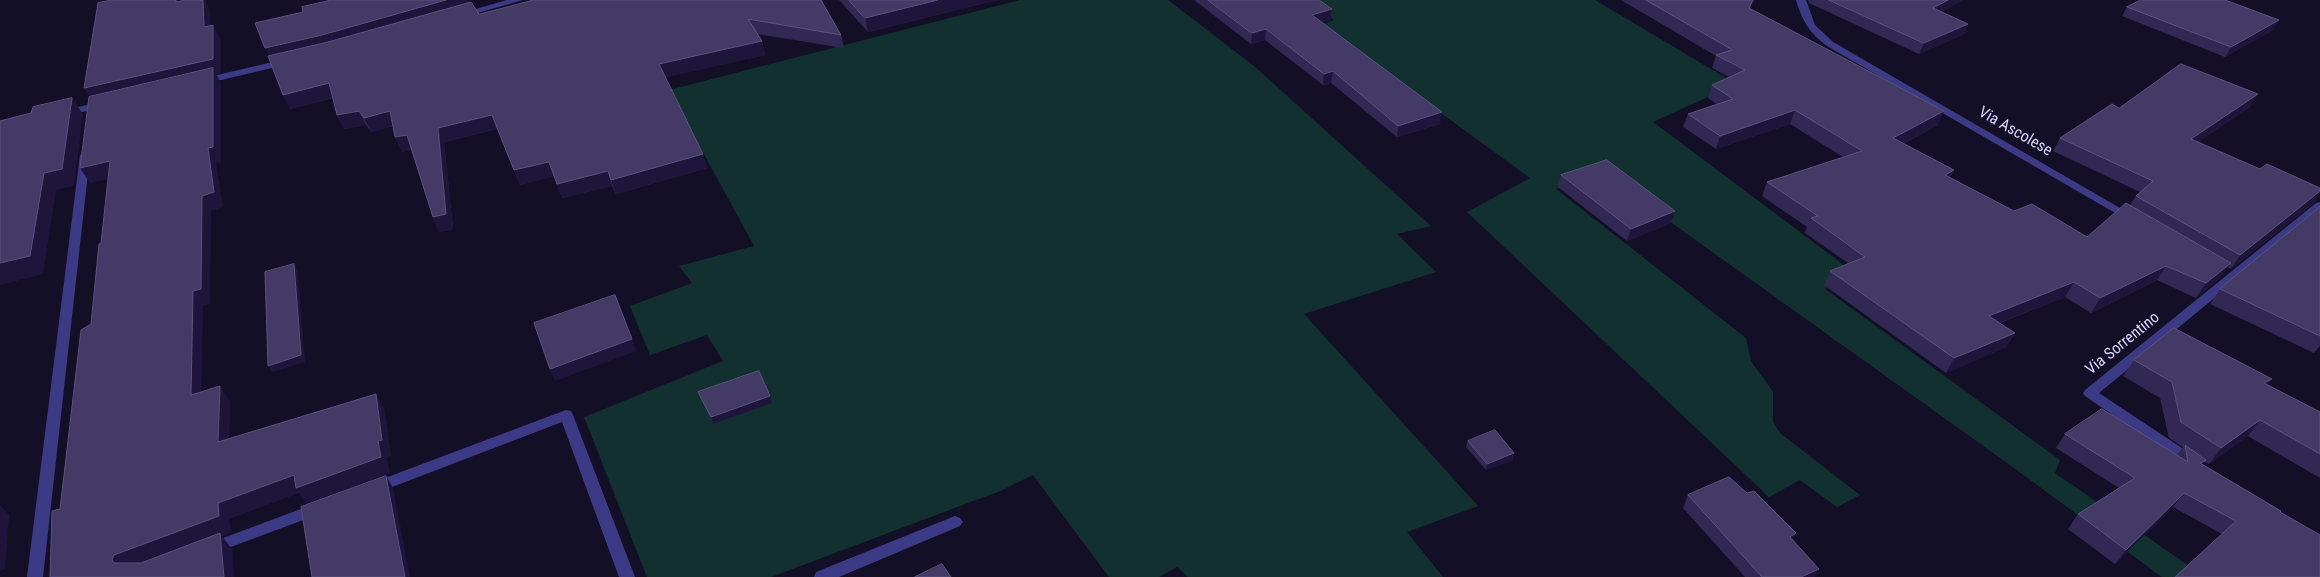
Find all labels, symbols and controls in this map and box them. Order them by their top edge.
street label: Via Ascolese [1975,103,2055,161]
street label: Via Sorrentino [2082,308,2164,380]

